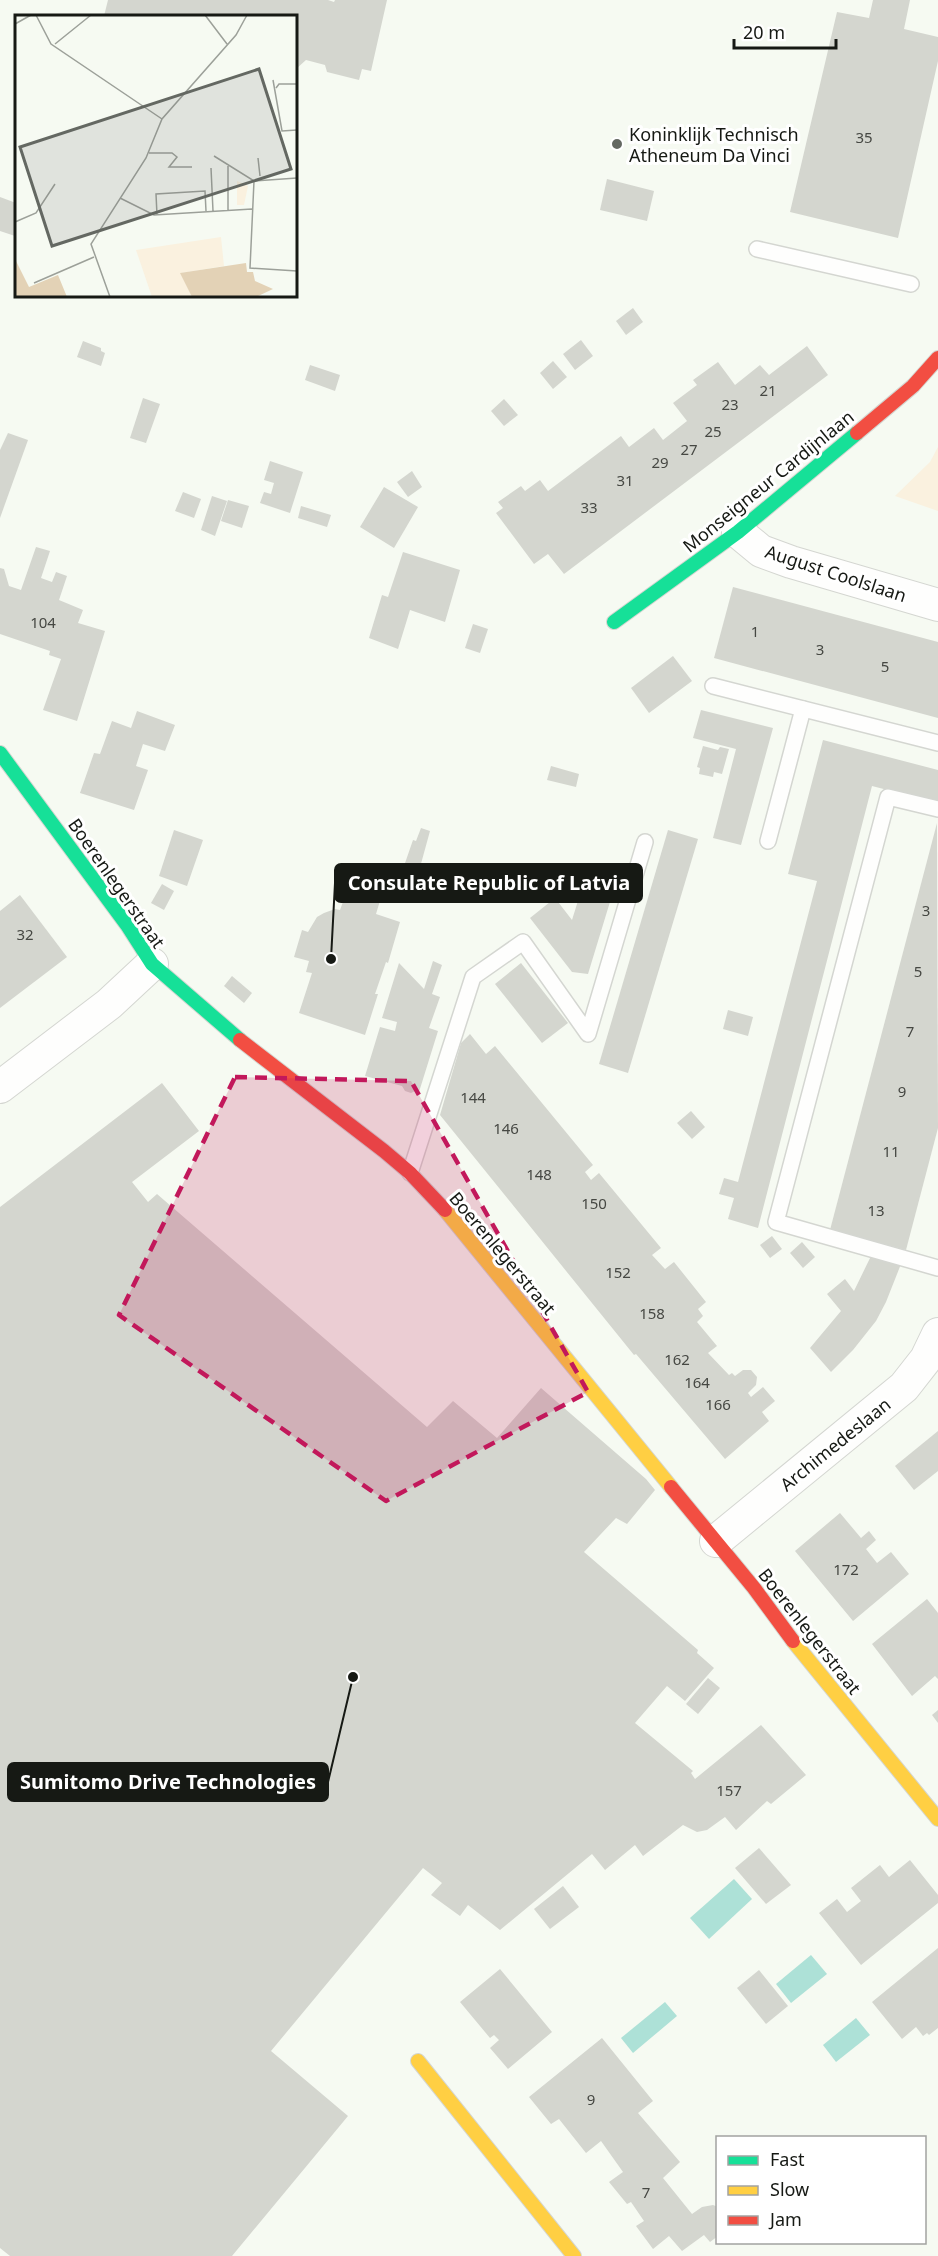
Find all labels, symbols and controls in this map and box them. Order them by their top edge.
scale bar [734,12,836,50]
inset map [15,15,297,297]
text: 20 m [743,20,785,44]
place label: Koninklijk Technisch Atheneum Da Vinci [629,122,799,167]
house number: 35 [855,127,873,147]
marker: Koninklijk Technisch Atheneum Da Vinci [610,137,624,151]
house number: 21 [759,380,777,400]
house number: 23 [721,394,739,414]
street label: Monseigneur Cardijnlaan [678,405,858,557]
house number: 25 [704,421,722,441]
house number: 27 [680,439,698,459]
house number: 29 [651,452,669,472]
house number: 31 [616,470,634,490]
house number: 33 [580,497,598,517]
street label: August Coolslaan [762,539,910,607]
house number: 104 [30,612,56,632]
house number: 1 [751,621,759,641]
house number: 3 [816,639,824,659]
house number: 5 [881,656,889,676]
street label: Boerenlegerstraat [63,813,171,953]
callout: Consulate Republic of Latvia [335,864,642,902]
text: Consulate Republic of Latvia [348,869,630,896]
house number: 3 [922,900,930,920]
house number: 32 [16,924,34,944]
house number: 5 [914,961,922,981]
house number: 7 [906,1021,914,1041]
house number: 9 [898,1081,906,1101]
house number: 144 [460,1087,486,1107]
house number: 146 [493,1118,519,1138]
house number: 11 [882,1141,900,1161]
house number: 148 [526,1164,552,1184]
street label: Boerenlegerstraat [444,1187,562,1320]
house number: 150 [581,1193,607,1213]
house number: 13 [867,1200,885,1220]
house number: 152 [605,1262,631,1282]
house number: 158 [639,1303,665,1323]
house number: 162 [664,1349,690,1369]
house number: 164 [684,1372,710,1392]
street label: Archimedeslaan [775,1392,895,1496]
house number: 166 [705,1394,731,1414]
house number: 172 [833,1559,859,1579]
street label: Boerenlegerstraat [753,1563,867,1699]
callout: Sumitomo Drive Technologies [8,1763,328,1801]
text: Sumitomo Drive Technologies [20,1768,316,1795]
house number: 157 [716,1780,742,1800]
house number: 9 [587,2089,595,2109]
legend [716,2136,926,2244]
text: Fast [770,2147,805,2171]
text: Slow [770,2177,809,2201]
house number: 7 [642,2182,650,2202]
text: Jam [768,2207,802,2231]

